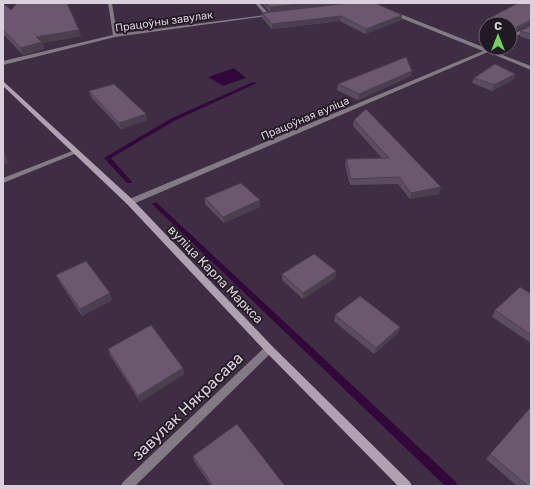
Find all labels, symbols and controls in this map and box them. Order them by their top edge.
street label: Працоўны завулак [114,8,214,35]
north arrow [478,16,518,56]
text: С [494,20,502,33]
street label: Працоўная вуліца [259,94,351,143]
street label: вуліца Карла Маркса [165,222,266,326]
street label: завулак Някрасава [128,348,247,464]

